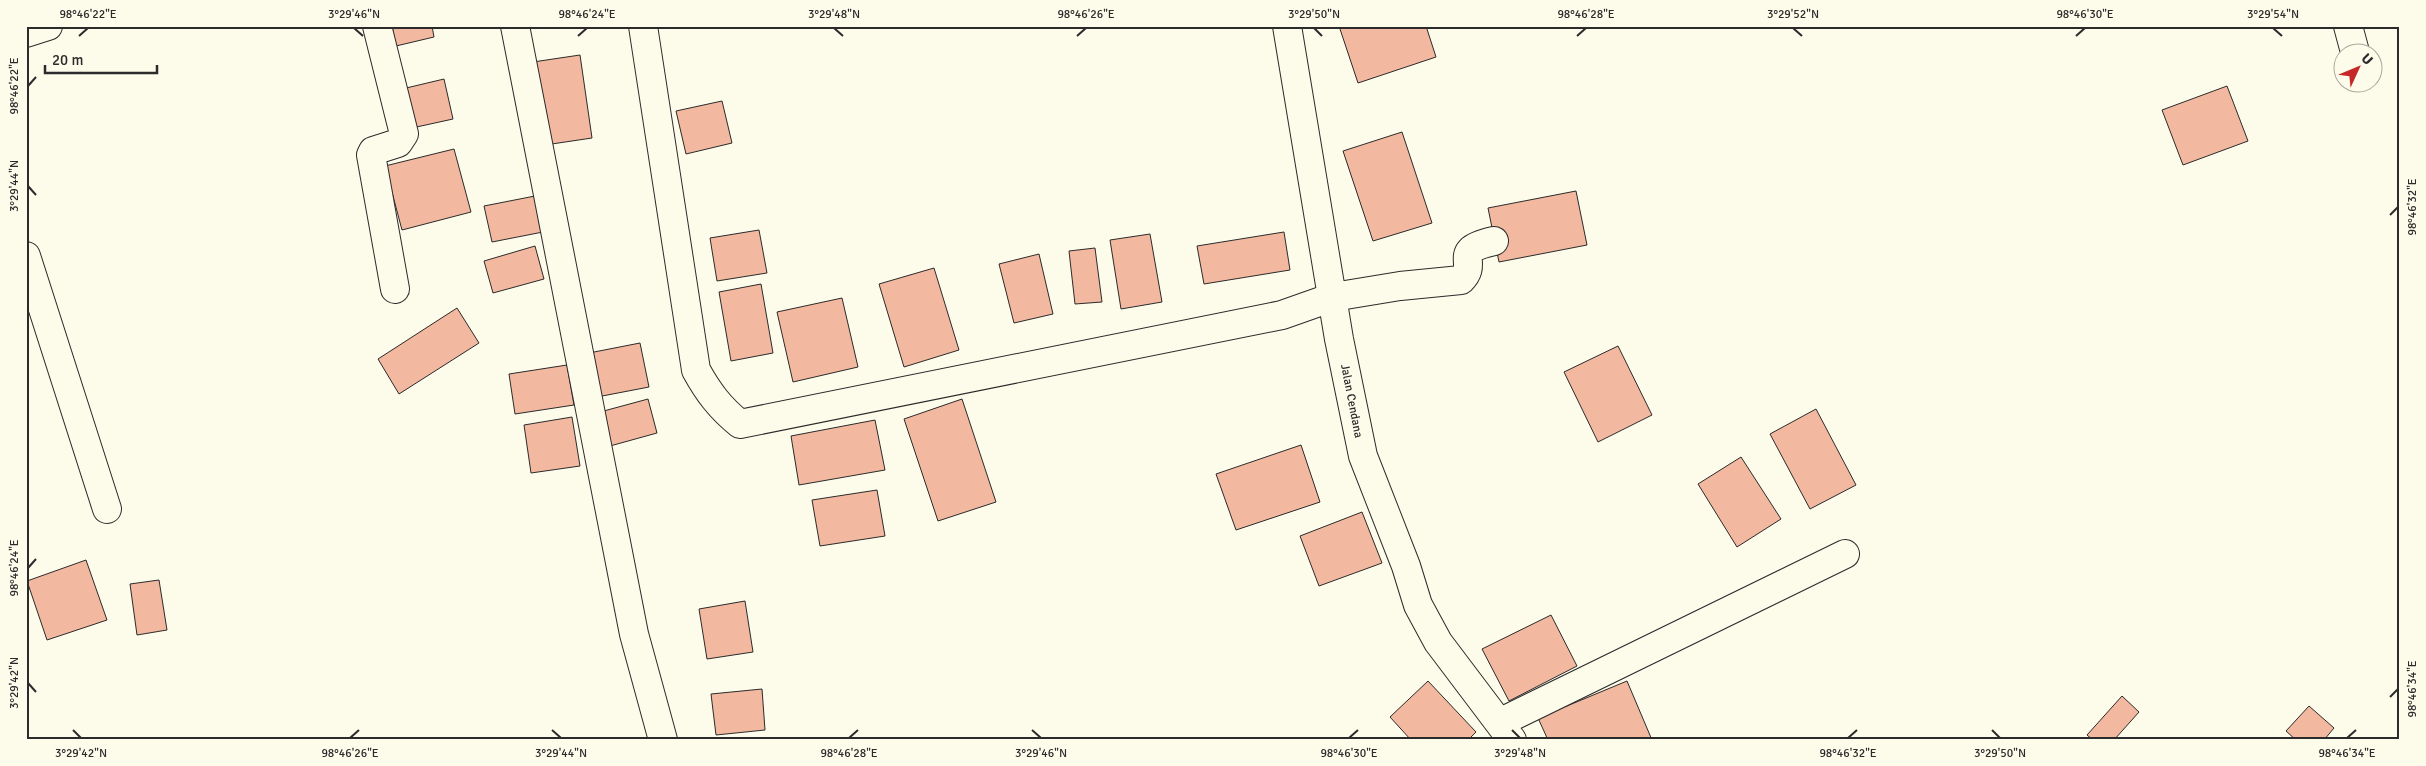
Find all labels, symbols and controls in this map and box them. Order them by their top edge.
text: 98°46'22"E [59,7,117,22]
text: 3°29'46"N [328,7,380,22]
text: 98°46'24"E [558,7,616,22]
text: 3°29'48"N [808,7,860,22]
text: 98°46'26"E [1057,7,1115,22]
text: 3°29'50"N [1288,7,1340,22]
text: 98°46'28"E [1557,7,1615,22]
text: 3°29'52"N [1767,7,1819,22]
text: 98°46'30"E [2056,7,2114,22]
text: 3°29'54"N [2247,7,2299,22]
scale bar [45,42,158,74]
north arrow [2334,42,2384,92]
text: U [2358,50,2376,69]
text: 20 m [52,51,83,69]
text: 98°46'22"E [7,57,22,115]
text: 3°29'44"N [7,160,22,212]
text: 98°46'32"E [2405,178,2420,236]
street label: Jalan Cendana [1337,363,1366,439]
text: 98°46'24"E [7,539,22,597]
text: 3°29'42"N [7,657,22,709]
text: 98°46'34"E [2405,660,2420,718]
text: 3°29'42"N [55,746,107,761]
text: 98°46'26"E [321,746,379,761]
text: 3°29'44"N [535,746,587,761]
text: 98°46'28"E [820,746,878,761]
text: 3°29'46"N [1015,746,1067,761]
text: 98°46'30"E [1320,746,1378,761]
text: 3°29'48"N [1494,746,1546,761]
text: 98°46'32"E [1819,746,1877,761]
text: 3°29'50"N [1974,746,2026,761]
text: 98°46'34"E [2318,746,2376,761]

